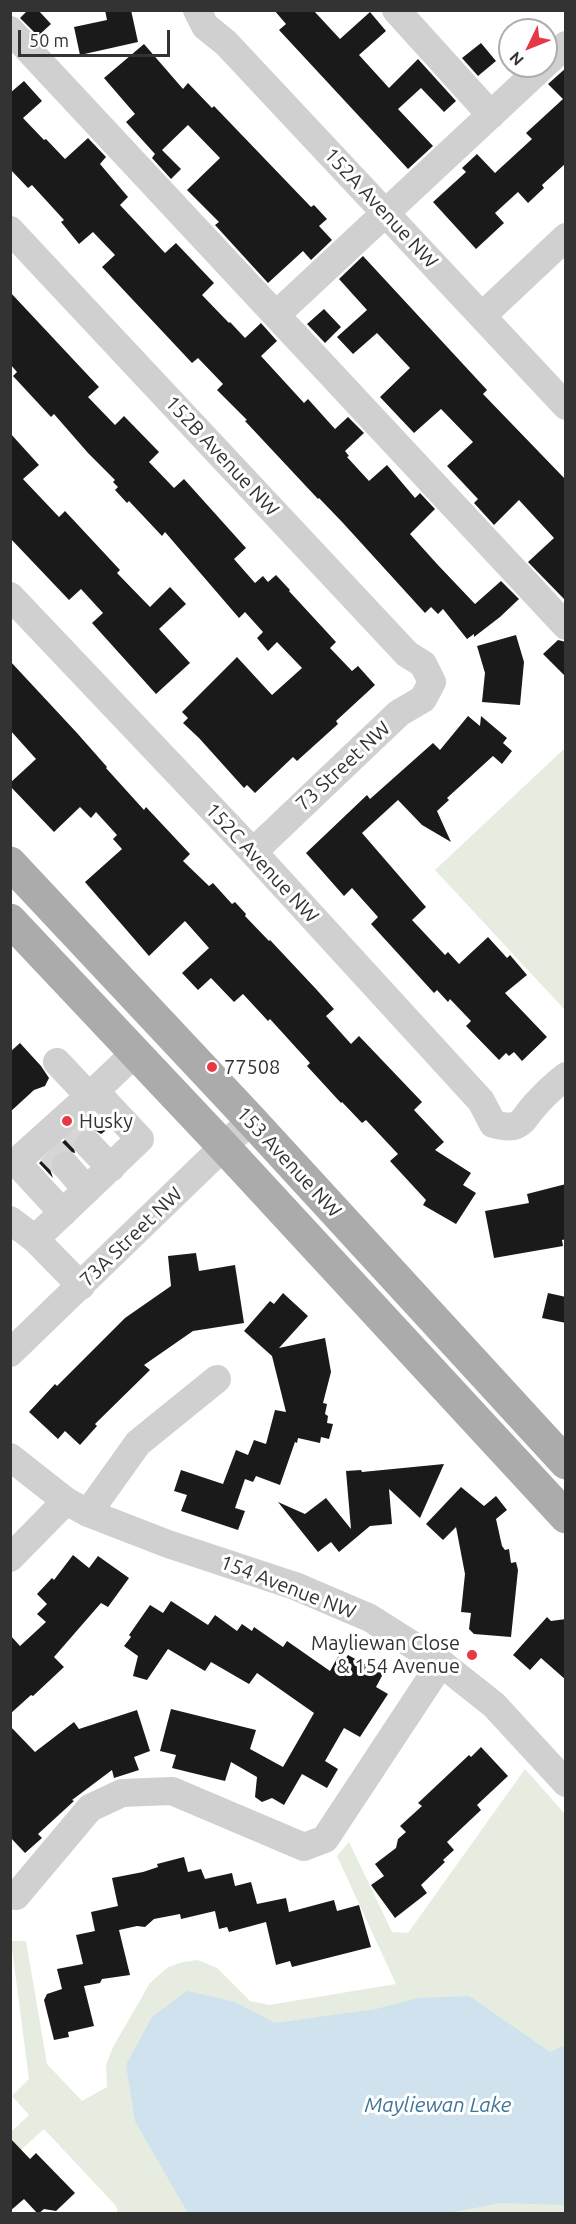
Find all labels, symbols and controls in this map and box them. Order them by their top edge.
scale bar [21,18,172,56]
north arrow [498,18,558,78]
text: 50 m [29,30,69,50]
text: N [506,48,527,69]
street label: 152A Avenue NW [319,143,443,273]
street label: 152B Avenue NW [160,391,284,521]
street label: 73 Street NW [291,716,395,816]
street label: 152C Avenue NW [200,798,324,928]
place label: 77508 [224,1055,280,1079]
marker: 77508 [205,1060,219,1074]
street label: 153 Avenue NW [231,1101,347,1223]
place label: Husky [79,1109,133,1133]
marker: Husky [60,1114,74,1128]
street label: 73A Street NW [75,1182,187,1292]
street label: 154 Avenue NW [217,1550,359,1624]
place label: Mayliewan Close & 154 Avenue [311,1631,460,1678]
marker: Mayliewan Close & 154 Avenue [465,1648,479,1662]
water label: Mayliewan Lake [365,2092,511,2118]

